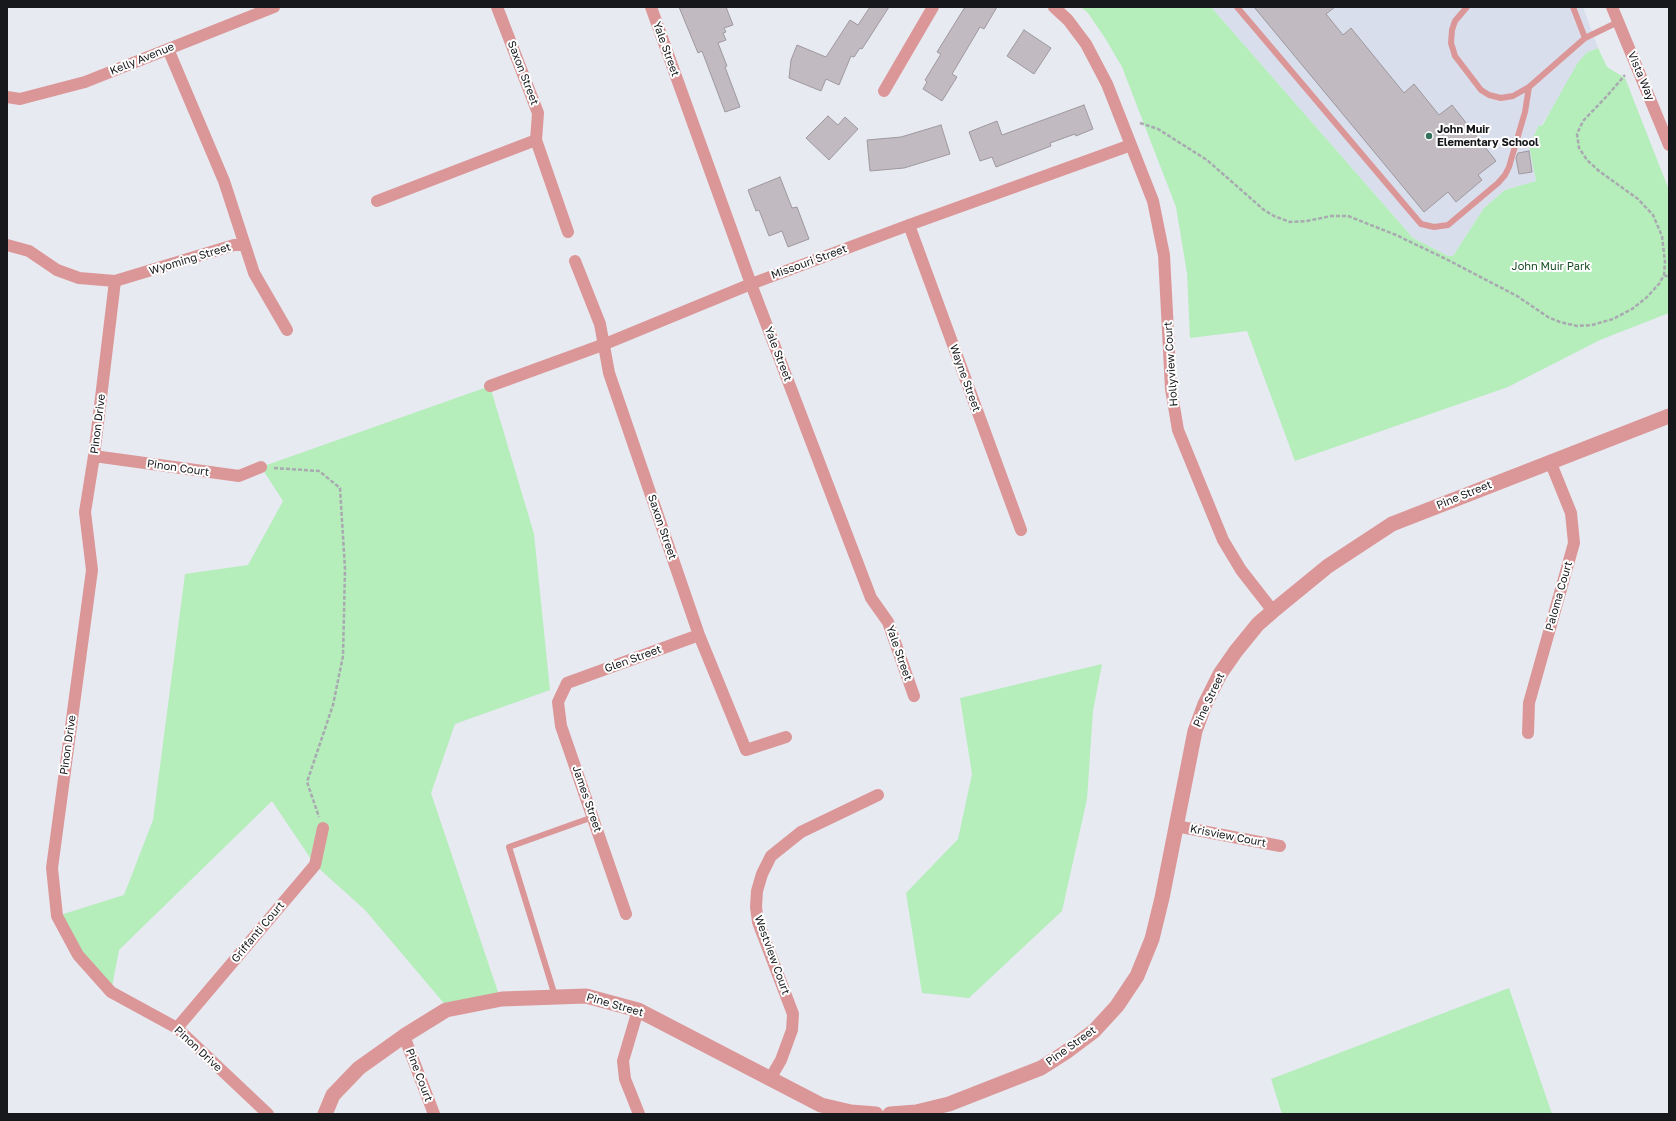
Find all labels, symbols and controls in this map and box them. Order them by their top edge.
street label: Yale Street [650,20,682,78]
street label: Saxon Street [505,39,541,107]
street label: Kelly Avenue [108,40,176,78]
street label: Vista Way [1625,50,1657,102]
place label: John Muir Elementary School [1437,123,1539,149]
marker: John Muir Elementary School [1424,131,1434,141]
street label: Wyoming Street [148,240,232,278]
street label: Missouri Street [769,242,849,282]
park label: John Muir Park [1512,260,1590,274]
street label: Hollyview Court [1161,321,1181,407]
street label: Yale Street [762,325,794,383]
street label: Wayne Street [947,343,983,413]
street label: Pinon Drive [88,393,108,455]
street label: Pinon Court [146,457,210,479]
street label: Pine Street [1434,478,1494,512]
street label: Saxon Street [645,493,679,561]
street label: Paloma Court [1543,560,1575,632]
street label: Yale Street [883,624,915,682]
street label: Glen Street [603,643,663,675]
street label: Pine Street [1191,671,1227,729]
street label: Pinon Drive [57,714,79,776]
street label: James Street [569,764,605,834]
street label: Krisview Court [1189,822,1267,850]
street label: Griffanti Court [229,899,287,965]
street label: Westview Court [751,913,793,997]
street label: Pine Street [585,991,645,1019]
street label: Pine Street [1043,1023,1099,1069]
street label: Pinon Drive [171,1024,225,1074]
street label: Pine Court [403,1047,435,1103]

